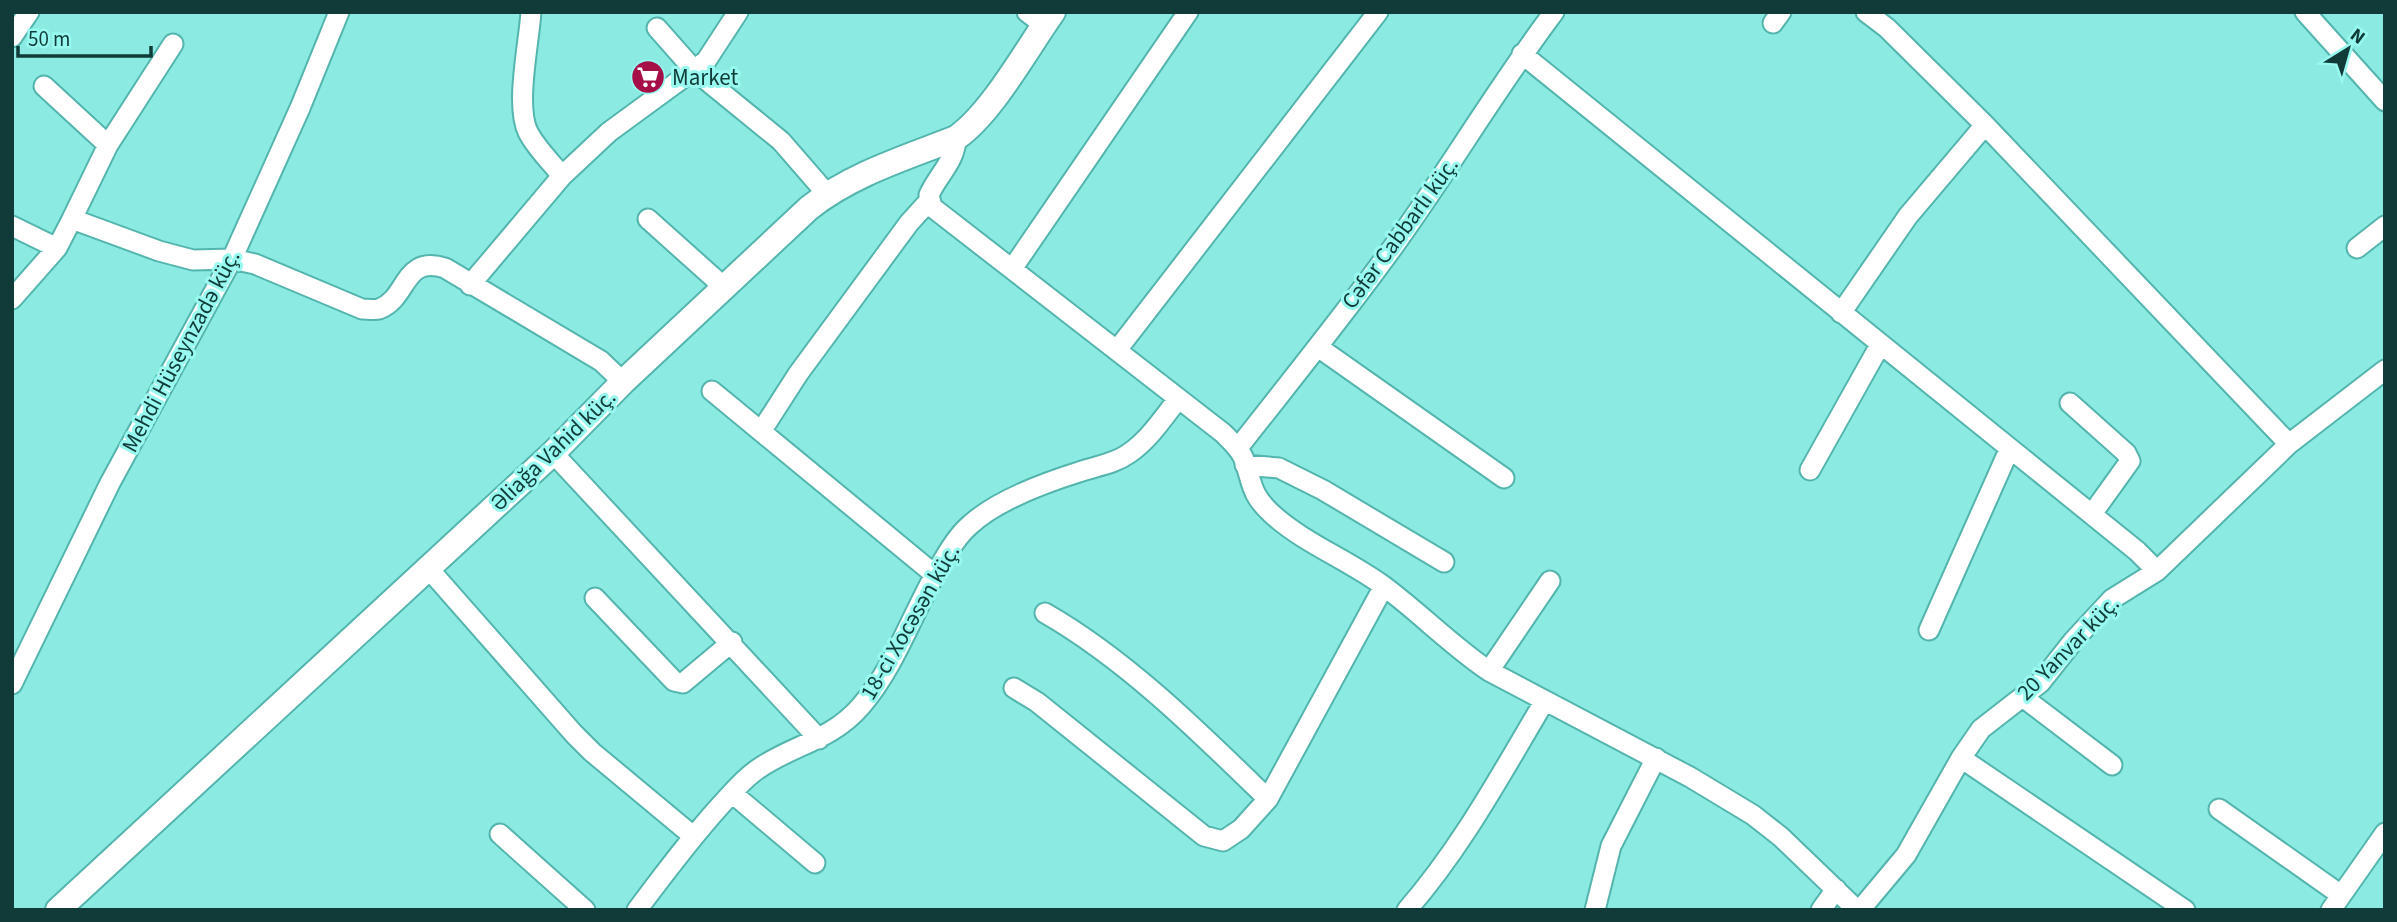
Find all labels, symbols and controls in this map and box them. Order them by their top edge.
scale bar [18,14,150,58]
north arrow [2313,14,2383,84]
text: N [2344,22,2371,51]
text: 50 m [28,24,70,54]
supermarket icon: Market [629,58,667,96]
place label: Market [672,61,738,94]
street label: Cəfər Cabbarlı küç. [1334,150,1466,316]
street label: Mehdi Hüseynzadə küç. [114,244,248,458]
street label: Əliağa Vahid küç. [483,381,623,519]
street label: 18-ci Xocəsən küç. [852,538,968,706]
street label: 20 Yanvar küç. [2009,588,2127,708]

